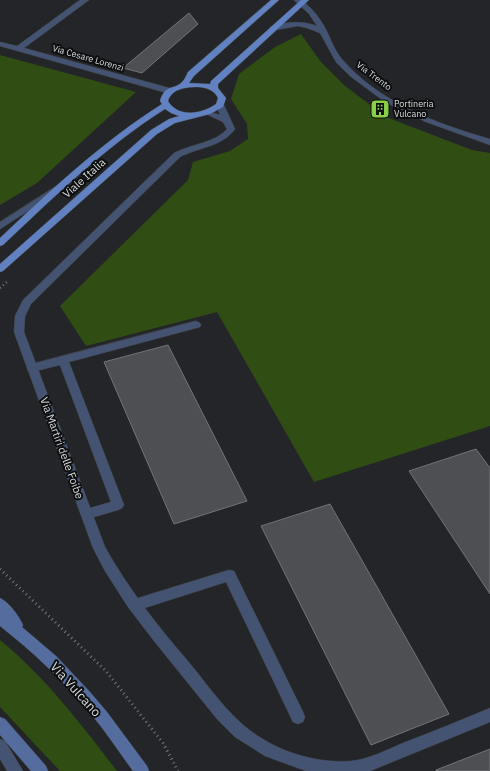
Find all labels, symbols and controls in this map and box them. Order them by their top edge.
street label: Via Cesare Lorenzi [51,42,125,73]
street label: Via Trento [355,59,394,92]
building icon: Portineria Vulcano [369,98,391,120]
place label: Portineria Vulcano [394,98,434,119]
street label: Viale Italia [60,155,108,201]
street label: Via Martiri delle Foibe [37,395,87,501]
street label: Via Vulcano [47,658,105,720]

